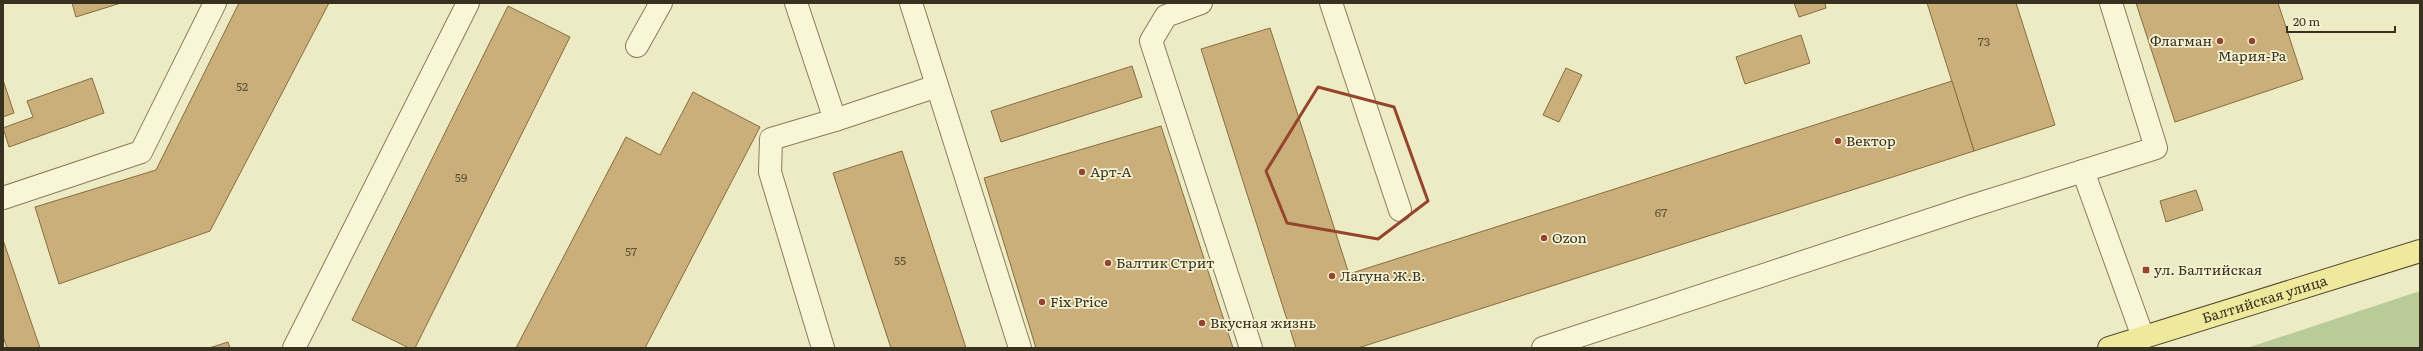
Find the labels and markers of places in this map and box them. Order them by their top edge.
place label: Флагман [2150,30,2212,50]
marker: Флагман [2215,36,2225,46]
marker: Мария-Ра [2247,36,2257,46]
place label: Мария-Ра [2218,45,2287,65]
place label: Вектор [1846,130,1896,150]
marker: Вектор [1833,136,1843,146]
place label: Арт-А [1090,161,1132,181]
marker: Арт-А [1077,167,1087,177]
place label: Ozon [1552,227,1587,247]
marker: Ozon [1539,233,1549,243]
place label: Балтик Стрит [1116,252,1214,272]
marker: Балтик Стрит [1103,258,1113,268]
place label: ул. Балтийская [2154,259,2262,279]
place label: Лагуна Ж.В. [1340,265,1426,285]
marker: ул. Балтийская [2141,265,2151,275]
marker: Лагуна Ж.В. [1327,271,1337,281]
place label: Fix Price [1050,291,1108,311]
marker: Fix Price [1037,297,1047,307]
place label: Вкусная жизнь [1210,312,1316,332]
marker: Вкусная жизнь [1197,318,1207,328]

